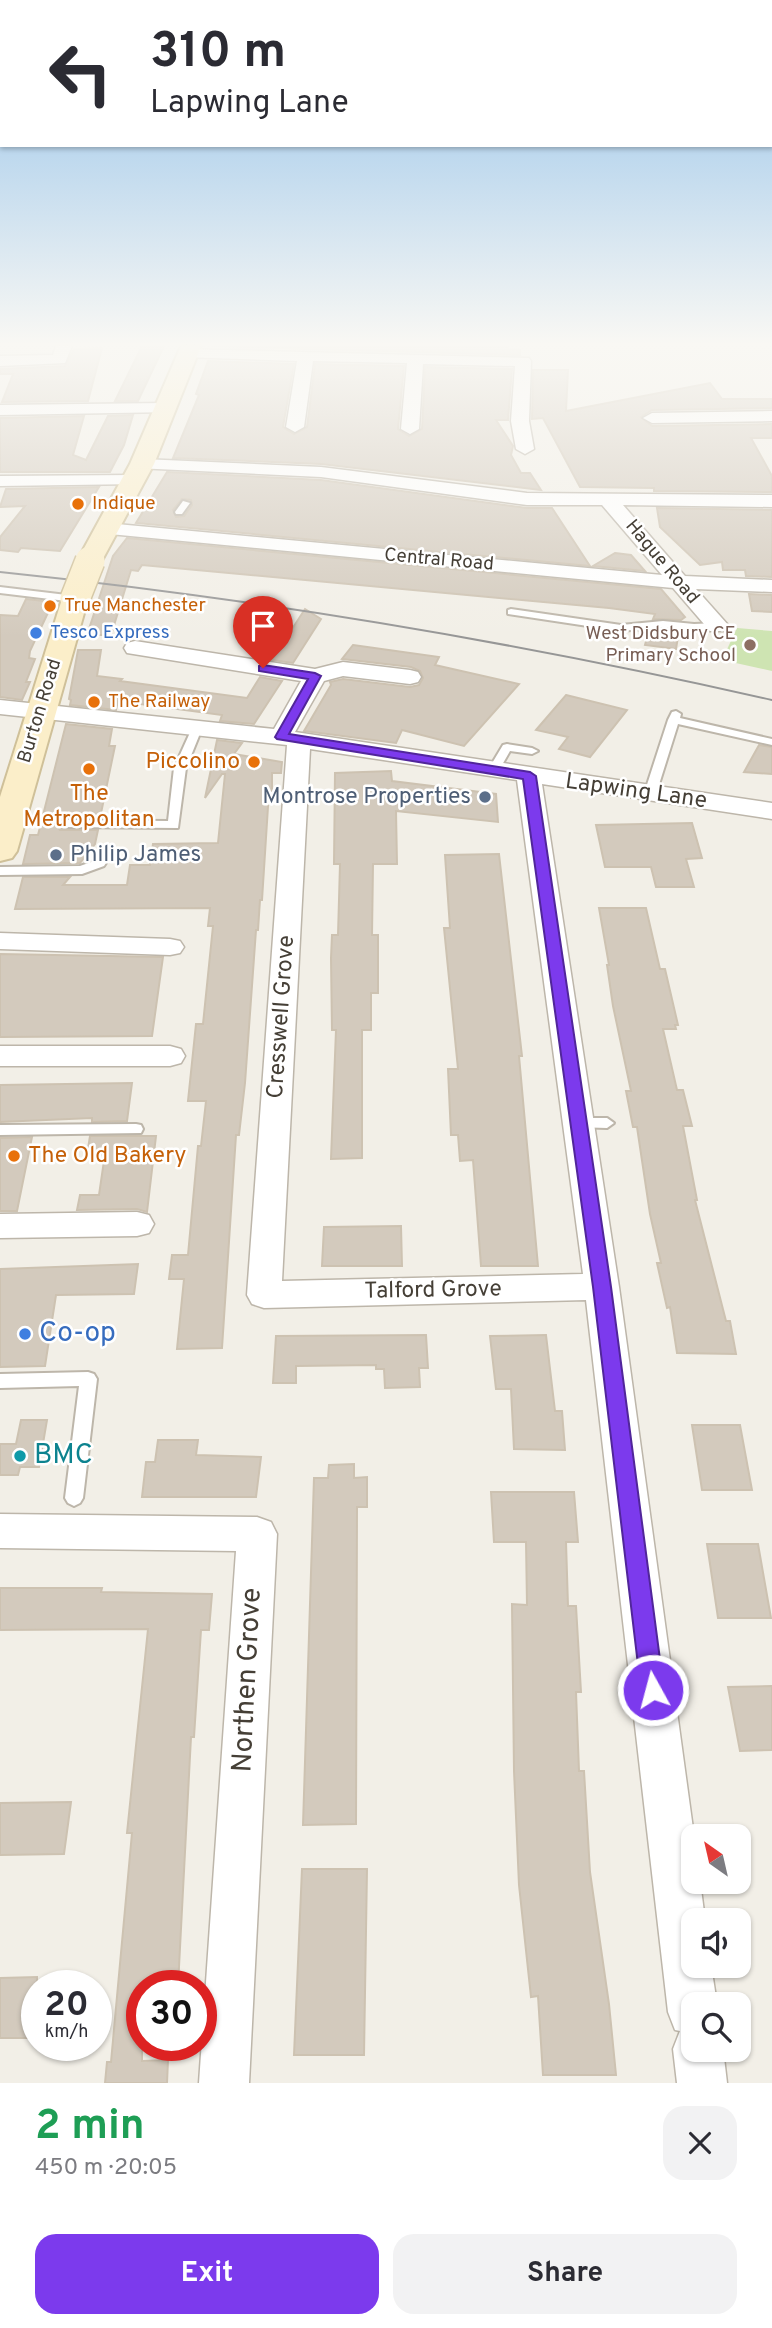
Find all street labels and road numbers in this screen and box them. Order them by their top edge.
street label: Hague Road [620,515,704,609]
street label: Central Road [383,543,495,577]
street label: Burton Road [13,656,67,766]
street label: Lapwing Lane [563,768,709,816]
street label: Cresswell Grove [262,934,302,1100]
street label: Talford Grove [364,1275,502,1307]
street label: Northen Grove [225,1587,271,1773]

